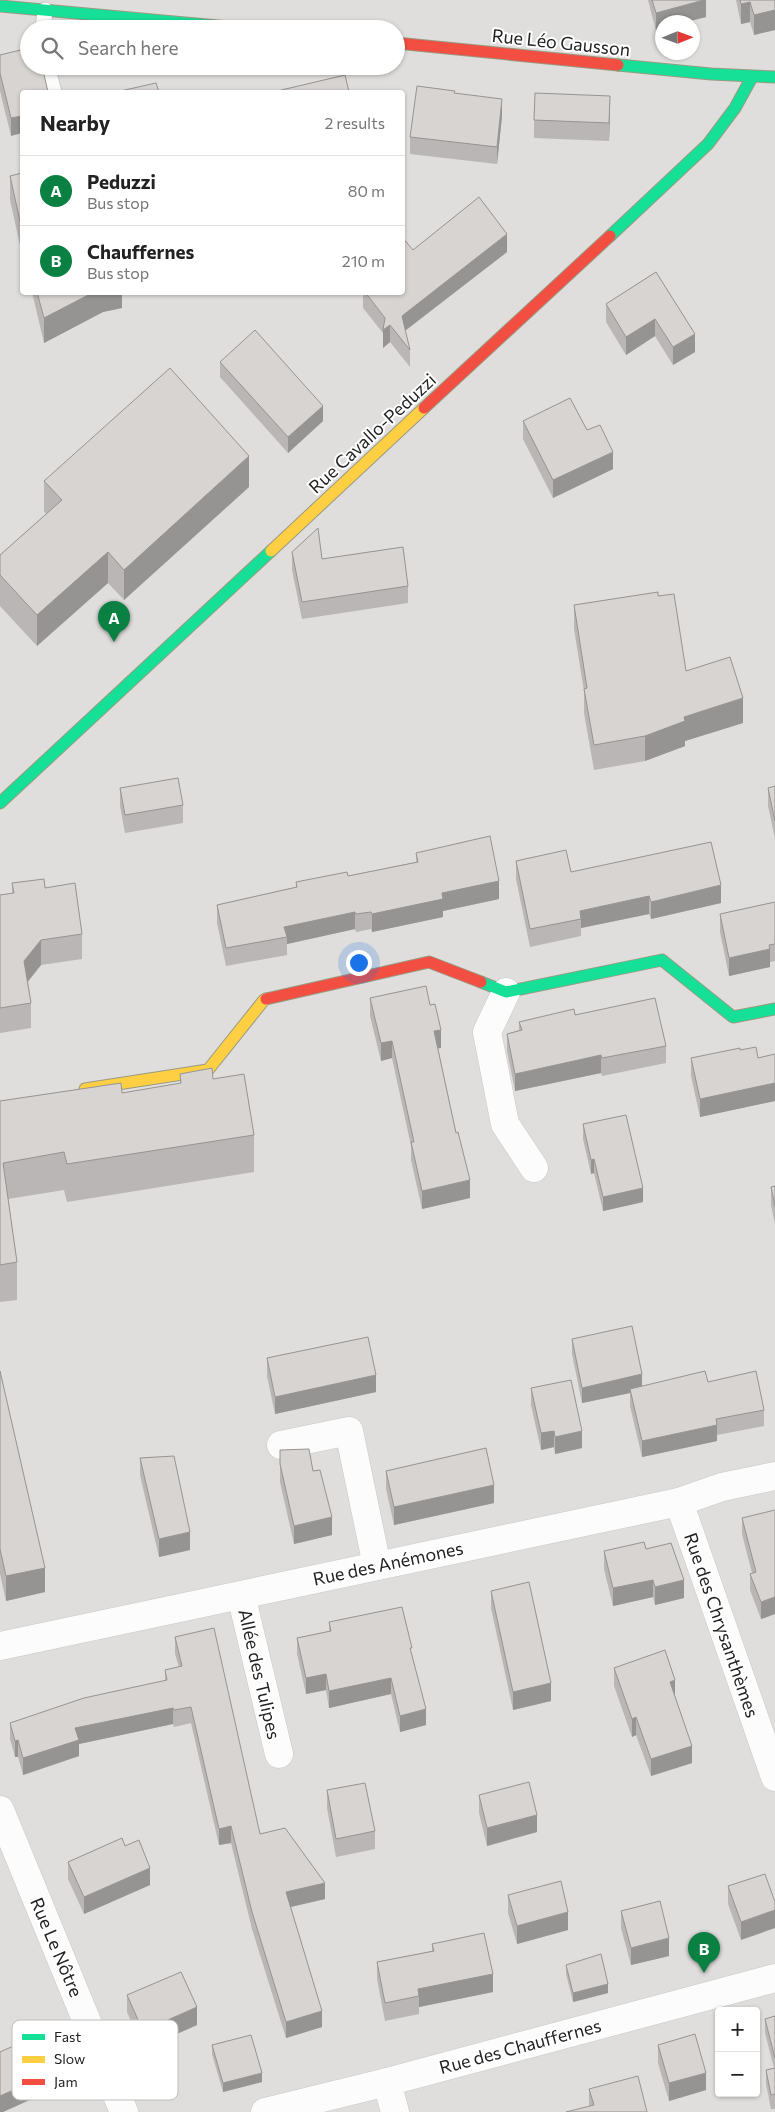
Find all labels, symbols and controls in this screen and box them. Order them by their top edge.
north arrow [655,15,700,60]
search box [20,20,405,75]
street label: Rue Léo Gausson [491,24,631,60]
icon: search [38,34,66,62]
text: Search here [78,36,178,59]
text: Nearby [40,110,110,135]
text: 2 results [324,113,385,132]
text: Peduzzi [87,170,156,193]
text: A [50,181,62,200]
text: 80 m [348,181,385,200]
text: Bus stop [87,193,149,212]
text: Chauffernes [87,240,194,263]
text: B [51,251,61,270]
text: 210 m [342,251,385,270]
text: Bus stop [87,263,149,282]
street label: Rue Cavallo-Peduzzi [304,368,440,498]
pin: A [98,601,130,642]
your location [346,950,372,976]
street label: Rue des Chrysanthèmes [680,1530,764,1720]
street label: Rue des Anémones [311,1536,465,1590]
street label: Allée des Tulipes [234,1607,286,1741]
street label: Rue Le Nôtre [26,1894,88,2000]
pin: B [688,1932,720,1973]
map controls [715,2007,760,2097]
button: + [715,2007,760,2052]
street label: Rue des Chauffernes [437,2014,603,2078]
legend [12,2020,178,2100]
text: Fast [54,2028,81,2045]
text: Slow [54,2050,85,2067]
button: − [715,2052,760,2097]
text: Jam [54,2073,78,2090]

